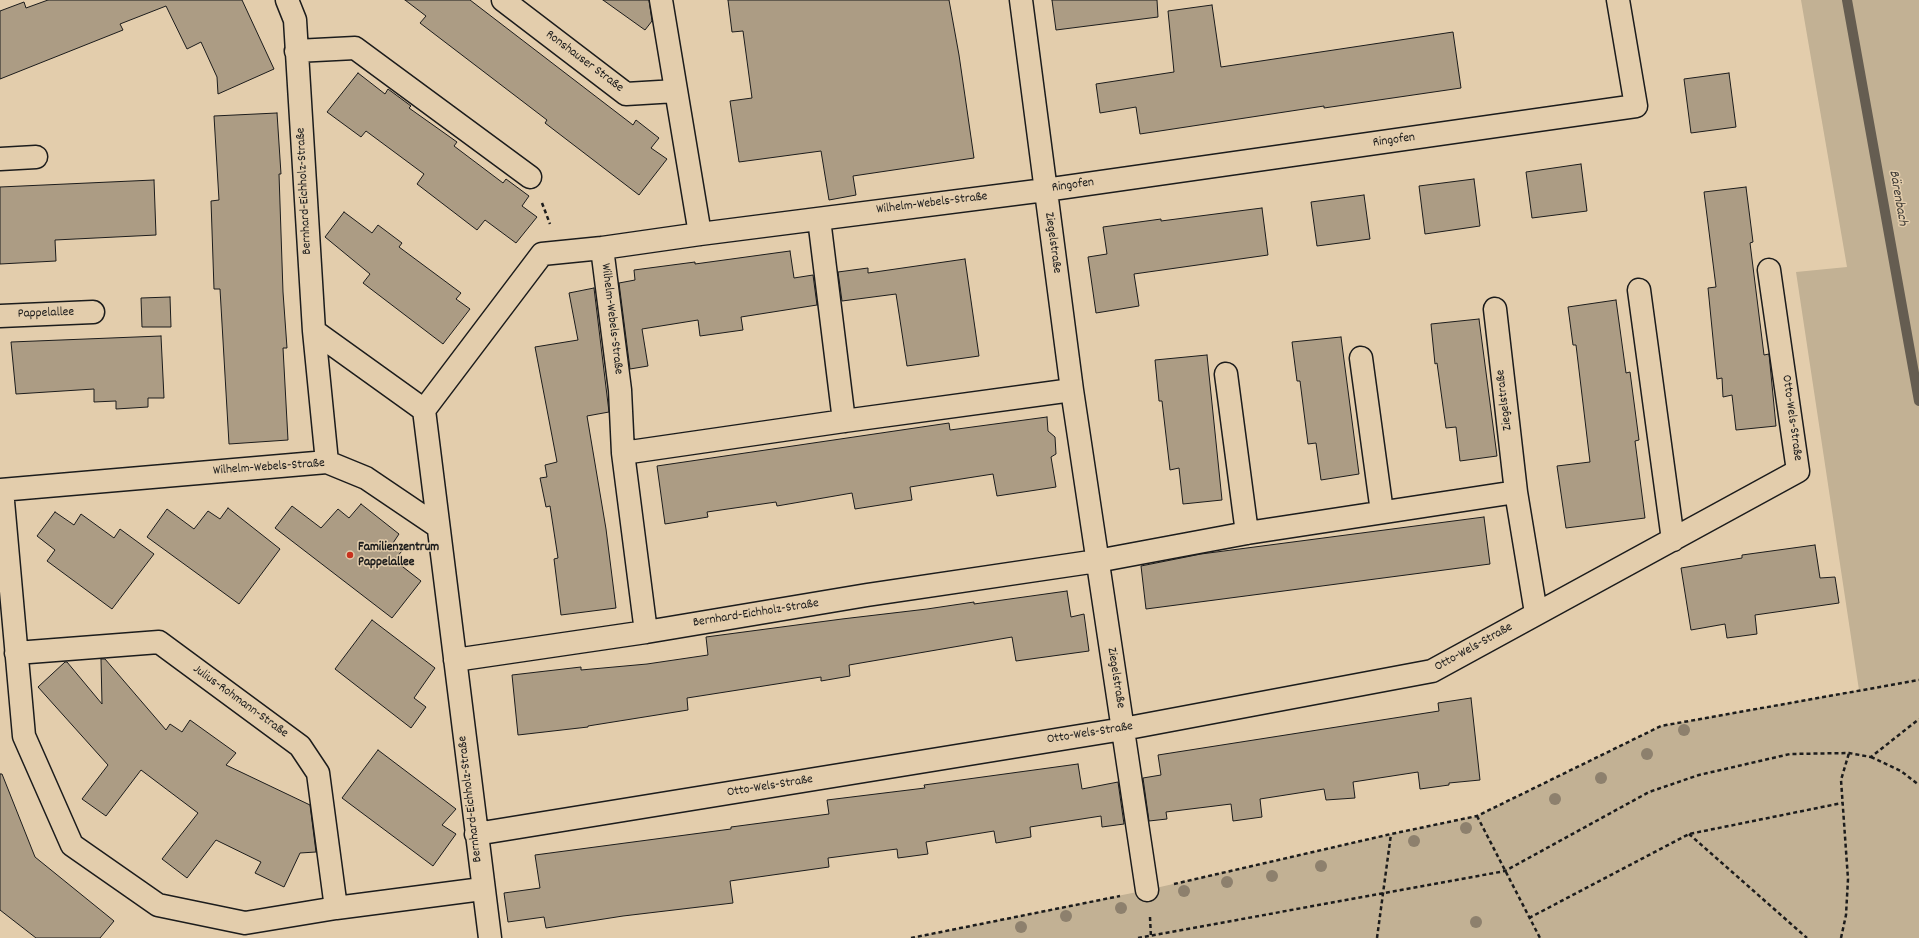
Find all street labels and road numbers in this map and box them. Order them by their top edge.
street label: Ronshauser Straße [542,28,626,96]
street label: Bernhard-Eichholz-Straße [294,127,316,255]
street label: Ringofen [1372,130,1416,152]
street label: Ringofen [1051,175,1095,197]
street label: Wilhelm-Webels-Straße [875,189,989,219]
street label: Ziegelstraße [1040,212,1064,274]
street label: Wilhelm-Webels-Straße [596,262,626,376]
street label: Pappelallee [17,305,75,323]
street label: Ziegelstraße [1494,369,1516,431]
street label: Otto-Wels-Straße [1777,374,1805,462]
street label: Wilhelm-Webels-Straße [213,456,325,480]
street label: Bernhard-Eichholz-Straße [692,596,820,632]
street label: Otto-Wels-Straße [1432,620,1516,676]
street label: Ziegelstraße [1102,646,1128,710]
street label: Julius-Rohmann-Straße [189,662,291,742]
street label: Otto-Wels-Straße [1046,720,1134,748]
street label: Bernhard-Eichholz-Straße [456,735,486,863]
street label: Otto-Wels-Straße [726,773,814,801]

